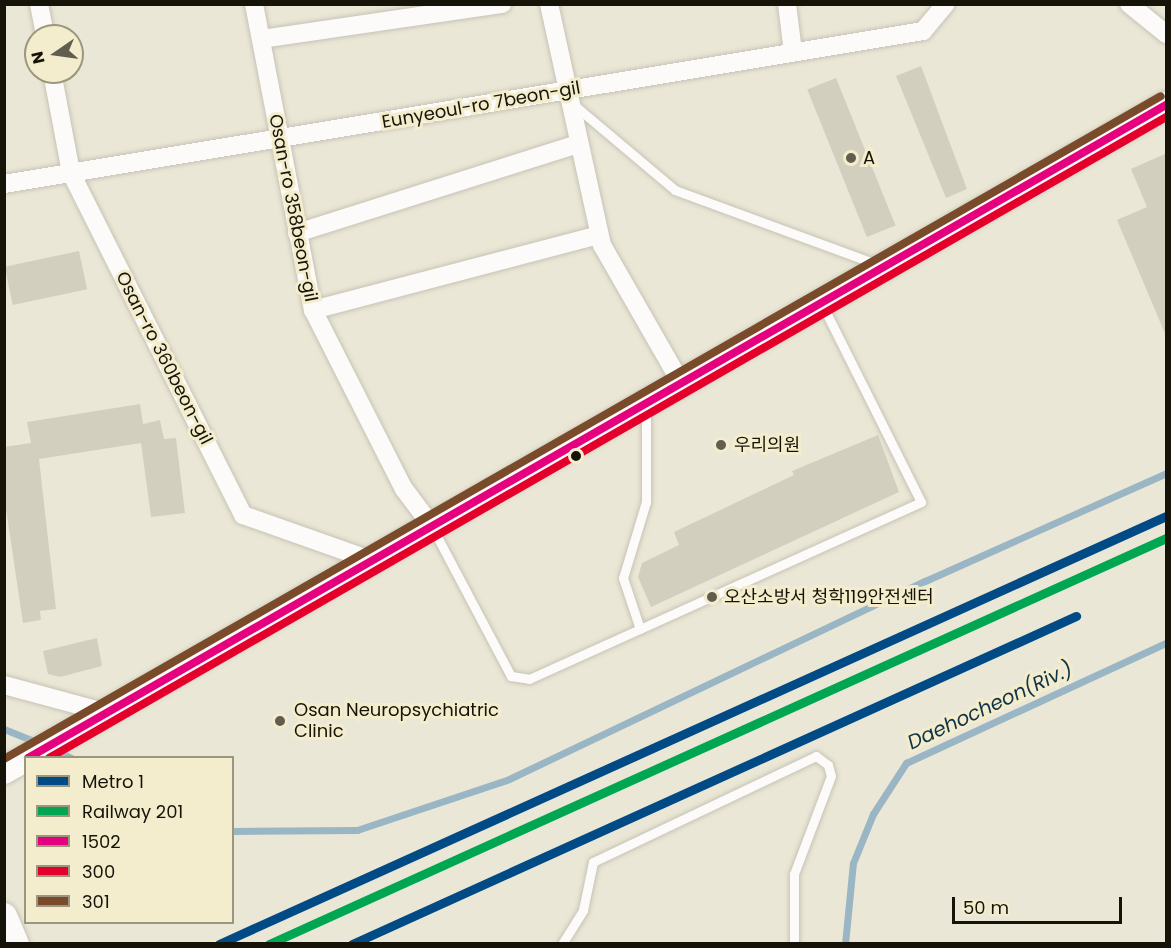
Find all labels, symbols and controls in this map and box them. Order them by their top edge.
north arrow [24,24,84,84]
text: N [25,49,50,66]
street label: Eunyeoul-ro 7beon-gil [380,77,582,133]
street label: Osan-ro 358beon-gil [264,112,322,304]
place label: A [863,147,875,169]
marker: A [844,151,858,165]
street label: Osan-ro 360beon-gil [111,268,217,448]
place label: 우리의원 [734,434,800,456]
marker: 우리의원 [712,436,730,454]
unlabelled marker [570,450,582,462]
place label: 오산소방서 청학119안전센터 [724,586,934,608]
marker: 오산소방서 청학119안전센터 [705,590,719,604]
water label: Daehocheon(Riv.) [904,657,1076,755]
place label: Osan Neuropsychiatric Clinic [294,700,499,742]
marker: Osan Neuropsychiatric Clinic [271,712,289,730]
legend [24,756,234,924]
text: Metro 1 [82,769,144,794]
text: Railway 201 [82,799,183,824]
text: 1502 [82,829,121,854]
text: 300 [82,859,115,884]
scale bar [955,885,1124,923]
text: 301 [82,889,110,914]
text: 50 m [963,895,1009,920]

